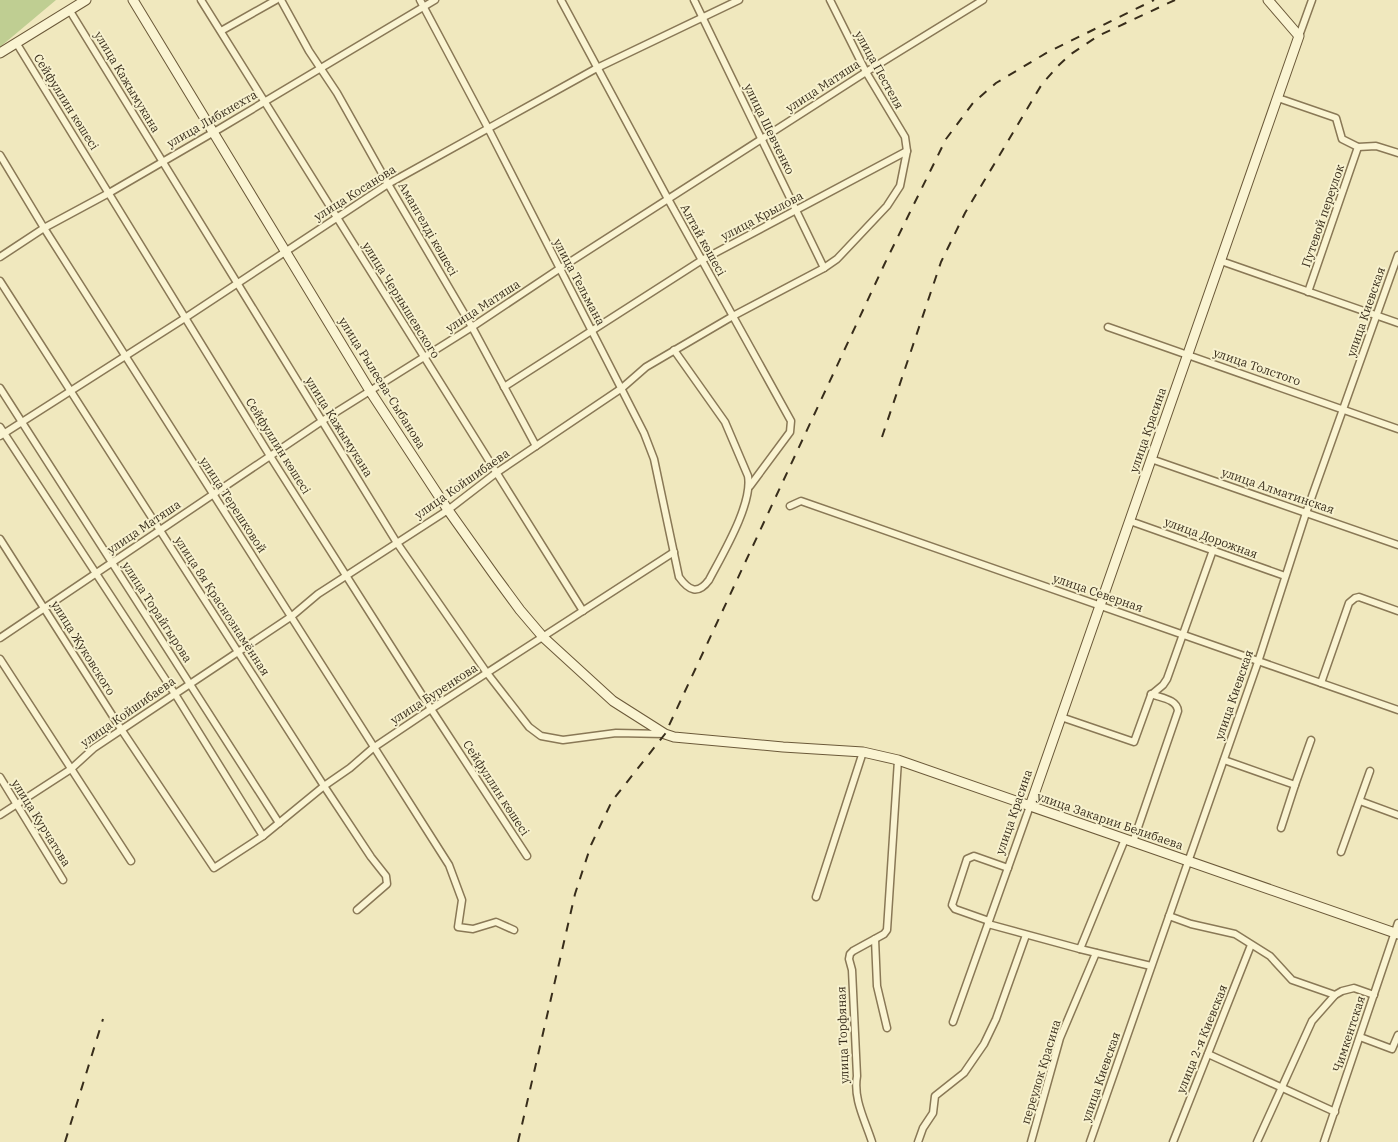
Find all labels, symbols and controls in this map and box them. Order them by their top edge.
street label: улица Кажымукана [91,28,164,136]
street label: улица Пестеля [852,28,907,112]
street label: Сейфуллин көшесі [31,51,102,153]
street label: улица Матяша [783,56,863,115]
street label: улица Шевченко [741,81,798,177]
street label: улица Либкнехта [164,86,260,151]
street label: улица Косанова [311,161,399,224]
street label: Путевой переулок [1298,162,1347,269]
street label: Амангелді көшесі [396,179,461,278]
street label: улица Крылова [718,187,806,243]
street label: Алтай көшесі [678,201,729,278]
street label: улица Тельмана [550,236,609,328]
street label: улица Чернышевского [359,239,444,361]
street label: улица Киевская [1343,265,1388,359]
street label: улица Матяша [443,276,523,335]
street label: улица Рылеева-Сыбанова [336,314,429,452]
street label: улица Толстого [1211,345,1303,389]
street label: улица Кажымукана [302,374,377,480]
street label: улица Красина [1126,385,1169,474]
street label: Сейфуллин көшесі [243,395,314,497]
street label: улица Койшибаева [411,445,512,522]
street label: улица Терешковой [197,454,270,556]
street label: улица Алматинская [1220,464,1337,517]
street label: улица Матяша [104,496,184,557]
street label: улица Дорожная [1162,514,1260,561]
street label: улица 8я Краснознамённая [172,533,273,678]
street label: улица Торайгырова [119,558,196,665]
street label: улица Северная [1051,570,1145,615]
street label: улица Жуковского [48,598,119,698]
street label: улица Киевская [1211,648,1256,742]
street label: улица Буренкова [387,660,480,727]
street label: улица Койшибаева [77,673,178,750]
street label: Сейфуллин көшесі [460,737,533,838]
street label: улица Красина [992,767,1035,856]
street label: улица Курчатова [9,776,75,869]
street label: улица Закарии Белибаева [1035,788,1186,853]
street label: улица 2-я Киевская [1173,982,1230,1095]
street label: улица Торфяная [833,986,852,1084]
street label: Чимкентская [1329,994,1368,1074]
street label: переулок Красина [1017,1017,1064,1126]
street label: улица Киевская [1078,1030,1123,1124]

